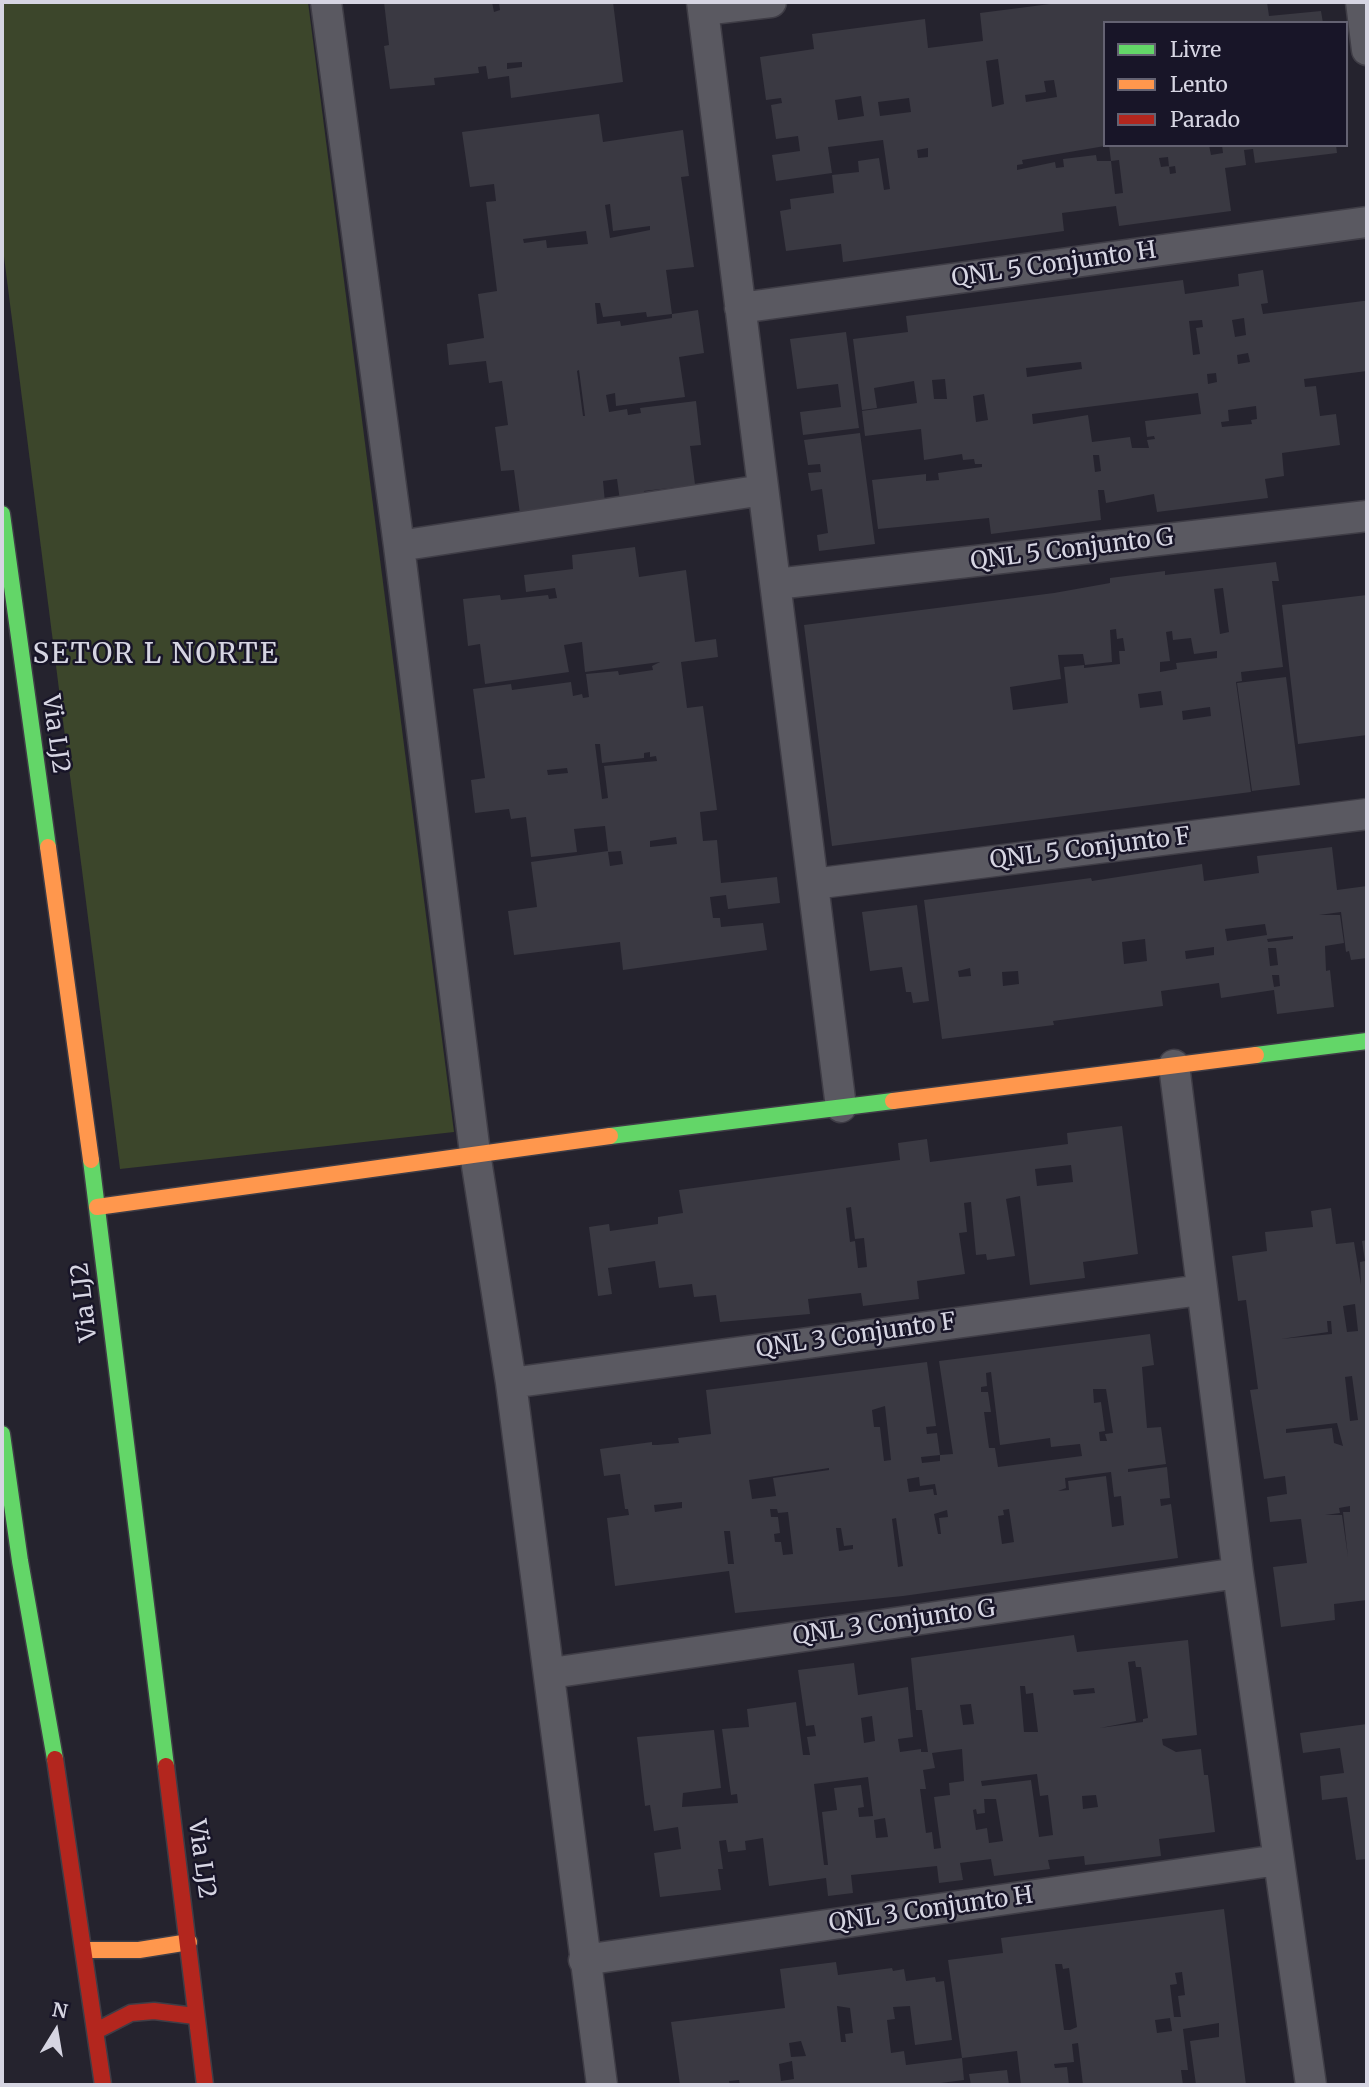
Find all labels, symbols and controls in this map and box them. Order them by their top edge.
legend [1103,21,1348,147]
text: Livre [1170,36,1221,63]
text: Lento [1170,71,1228,98]
text: Parado [1170,106,1240,133]
street label: QNL 5 Conjunto H [950,236,1158,294]
street label: QNL 5 Conjunto G [969,523,1175,577]
district label: SETOR L NORTE [34,638,278,672]
street label: Via LJ2 [35,693,75,775]
street label: QNL 5 Conjunto F [988,822,1192,876]
street label: Via LJ2 [66,1261,104,1343]
street label: QNL 3 Conjunto F [754,1308,958,1364]
street label: QNL 3 Conjunto G [791,1595,997,1651]
street label: Via LJ2 [181,1818,221,1900]
street label: QNL 3 Conjunto H [827,1881,1035,1939]
north arrow [21,1996,91,2066]
text: N [50,1997,70,2024]

